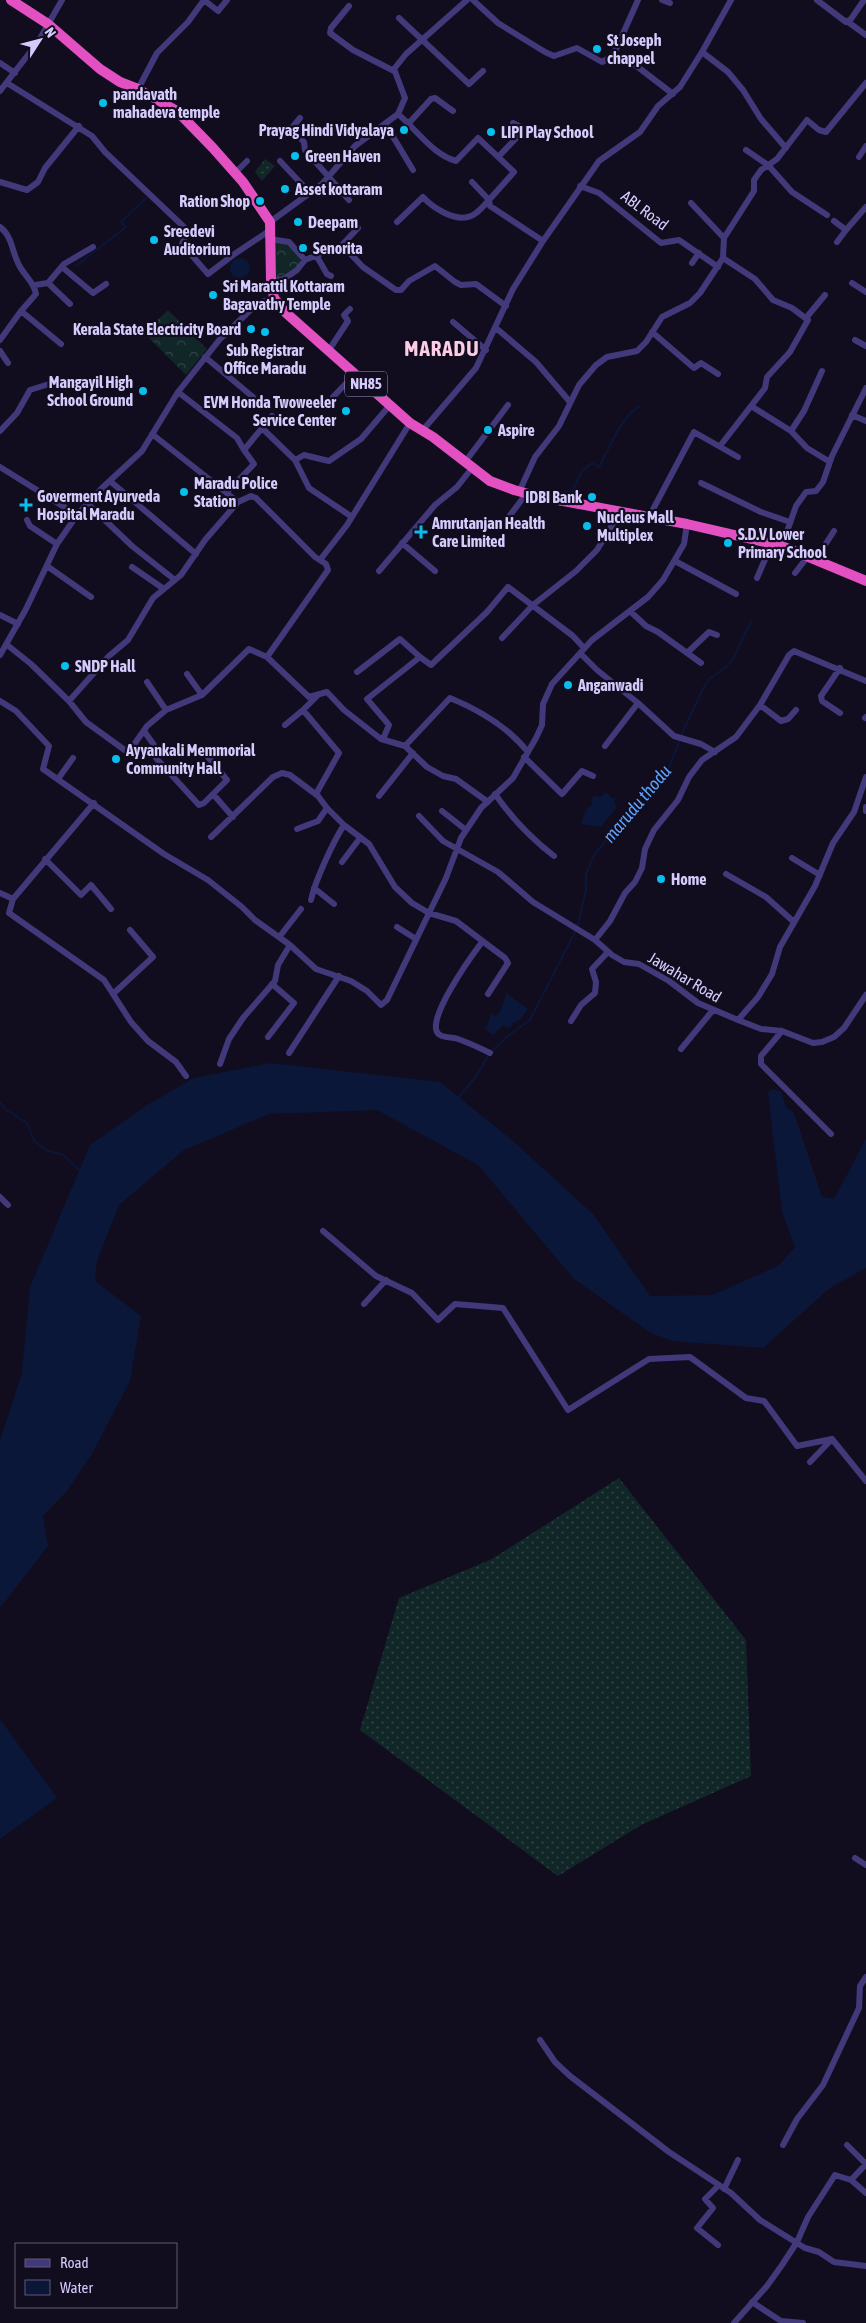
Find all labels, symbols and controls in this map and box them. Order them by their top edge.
north arrow [15,15,65,65]
text: N [42,24,59,40]
place label: St Joseph chappel [607,31,662,67]
marker: St Joseph chappel [591,43,603,55]
place label: pandavath mahadeva temple [113,85,220,121]
marker: pandavath mahadeva temple [97,97,109,109]
place label: Prayag Hindi Vidyalaya [259,121,394,139]
place label: LIPI Play School [501,123,594,141]
marker: Prayag Hindi Vidyalaya [398,124,410,136]
marker: LIPI Play School [485,126,497,138]
place label: Green Haven [305,147,381,165]
marker: Green Haven [289,150,301,162]
place label: Asset kottaram [294,180,382,198]
marker: Asset kottaram [279,183,291,195]
street label: ABL Road [618,186,672,234]
place label: Ration Shop [179,192,250,210]
marker: Ration Shop [254,195,266,207]
place label: Deepam [308,213,358,231]
marker: Deepam [292,216,304,228]
place label: Sreedevi Auditorium [163,222,230,258]
marker: Sreedevi Auditorium [148,234,160,246]
place label: Senorita [313,239,363,257]
marker: Senorita [297,242,309,254]
place label: Sri Marattil Kottaram Bagavathy Temple [223,277,345,313]
marker: Sri Marattil Kottaram Bagavathy Temple [207,289,219,301]
place label: Kerala State Electricity Board [73,320,241,338]
marker: Kerala State Electricity Board [245,323,257,335]
marker: Sub Registrar Office Maradu [259,326,271,338]
district label: MARADU [404,336,480,360]
place label: Sub Registrar Office Maradu [224,341,306,377]
road number: NH85 [345,372,387,396]
place label: Mangayil High School Ground [47,373,133,409]
marker: Mangayil High School Ground [137,385,149,397]
place label: EVM Honda Twoweeler Service Center [204,393,336,429]
marker: EVM Honda Twoweeler Service Center [340,405,352,417]
place label: Aspire [497,421,535,439]
marker: Aspire [482,424,494,436]
place label: Maradu Police Station [194,474,278,510]
marker: Maradu Police Station [178,486,190,498]
place label: Goverment Ayurveda Hospital Maradu [37,487,160,523]
place label: IDBI Bank [525,488,583,506]
marker: IDBI Bank [586,491,598,503]
marker: Goverment Ayurveda Hospital Maradu [19,498,33,512]
place label: Nucleus Mall Multiplex [597,508,674,544]
place label: Amrutanjan Health Care Limited [431,514,546,550]
marker: Nucleus Mall Multiplex [581,520,593,532]
marker: Amrutanjan Health Care Limited [414,525,428,539]
place label: S.D.V Lower Primary School [738,525,827,561]
marker: S.D.V Lower Primary School [722,537,734,549]
place label: SNDP Hall [75,657,136,675]
marker: SNDP Hall [59,660,71,672]
place label: Anganwadi [577,676,644,694]
marker: Anganwadi [562,679,574,691]
place label: Ayyankali Memmorial Community Hall [125,741,256,777]
marker: Ayyankali Memmorial Community Hall [110,753,122,765]
water label: marudu thodu [598,760,675,847]
place label: Home [671,870,707,888]
marker: Home [655,873,667,885]
street label: Jawahar Road [645,948,725,1006]
legend [15,2243,178,2308]
text: Road [60,2254,89,2271]
text: Water [60,2279,93,2296]

